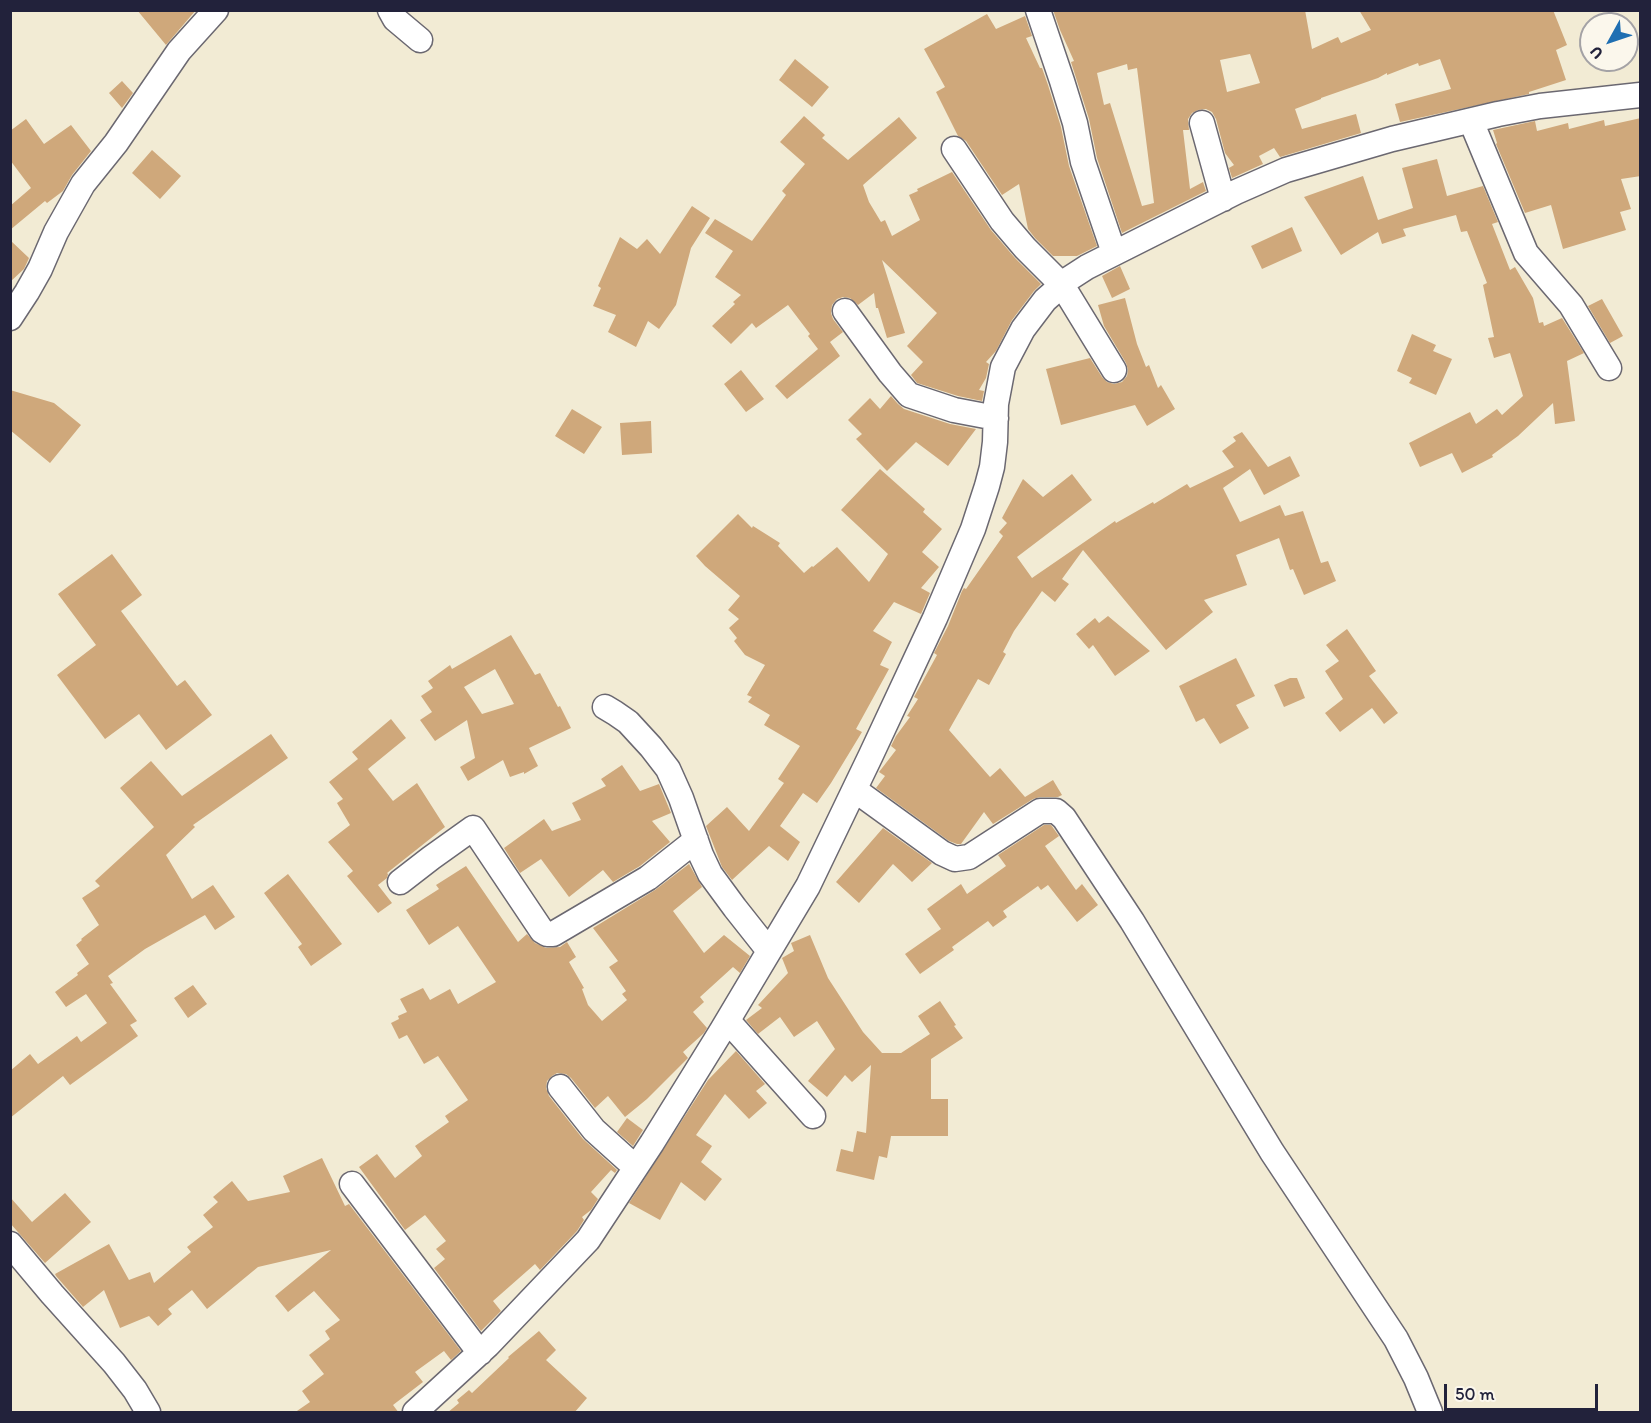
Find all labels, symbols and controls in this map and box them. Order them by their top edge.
north arrow [1579,12,1639,72]
text: U [1586,42,1607,63]
scale bar [1447,1372,1602,1410]
text: 50 m [1455,1383,1495,1405]

